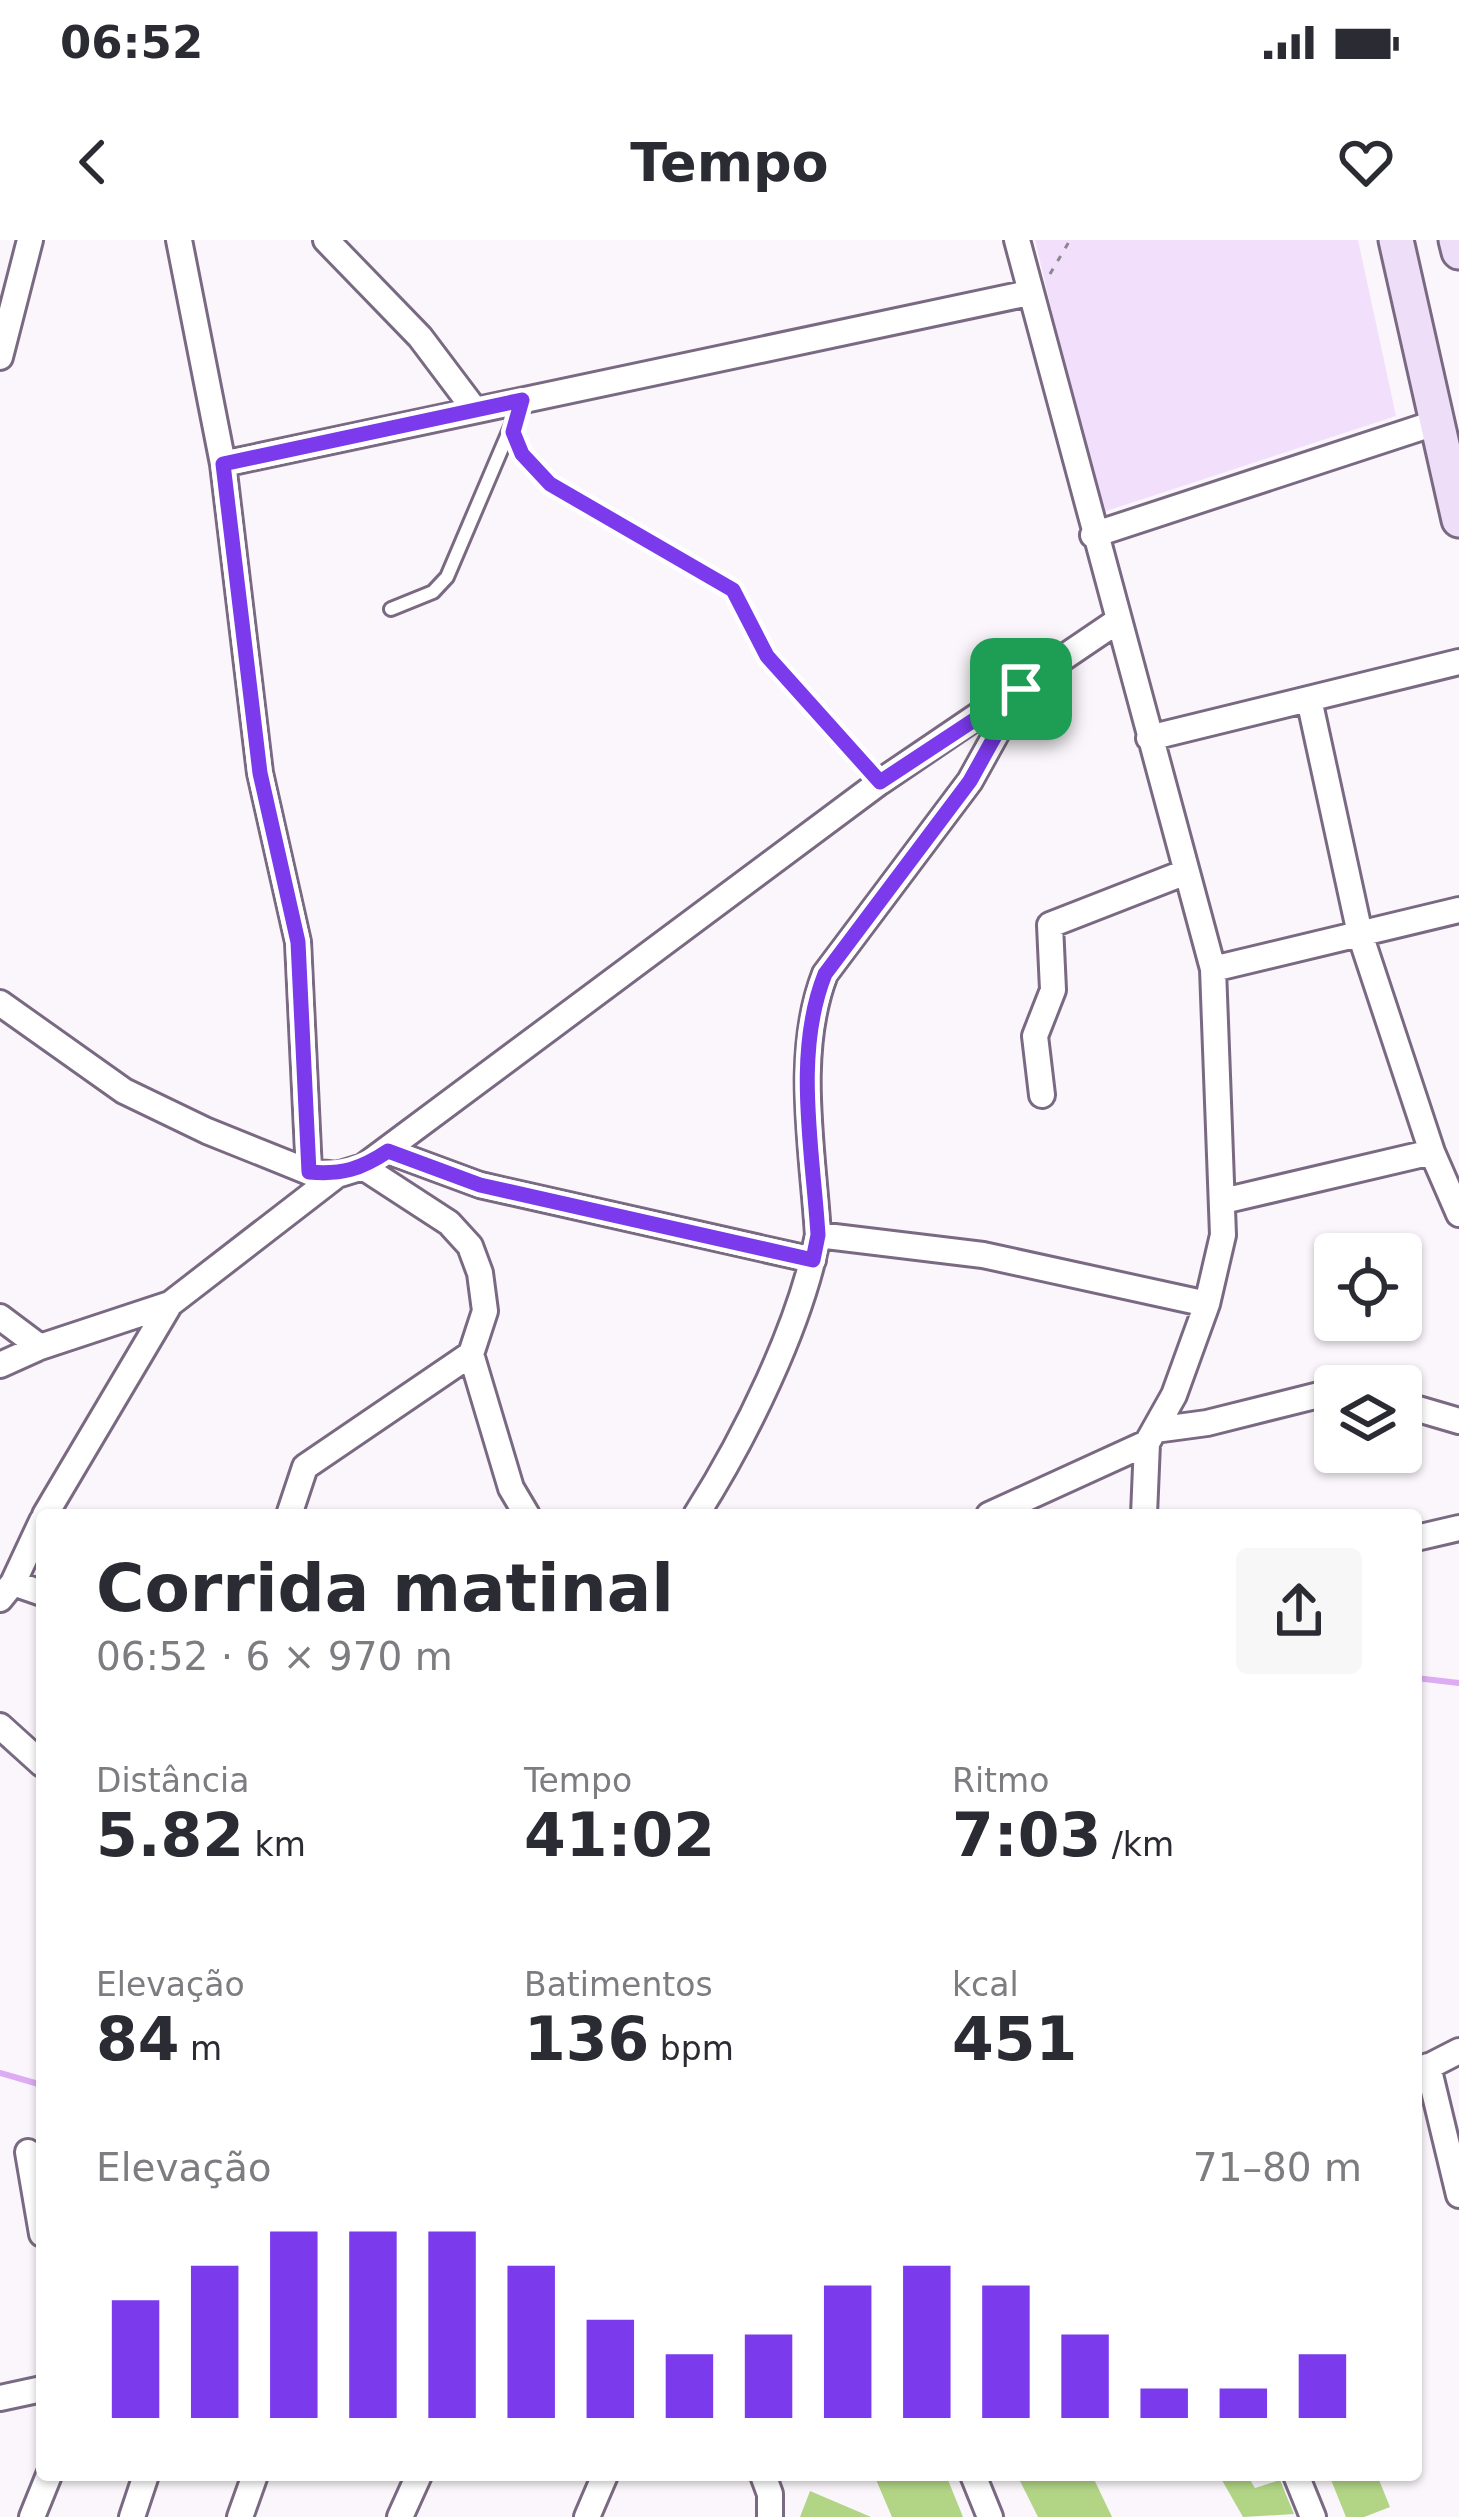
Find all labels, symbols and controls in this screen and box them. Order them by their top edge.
text: 06:52 [60,16,203,69]
icon: back [60,129,126,195]
icon: heart [1333,129,1399,195]
text: Tempo [630,131,829,194]
pin [970,638,1072,740]
icon: arrive [988,656,1054,722]
map controls [1314,1233,1422,1473]
button: locate [1314,1233,1422,1341]
button: layers [1314,1365,1422,1473]
button: share [1236,1548,1362,1674]
text: Corrida matinal [96,1550,674,1627]
text: 06:52 · 6 × 970 m [96,1634,453,1679]
text: Distância [96,1761,249,1800]
text: Tempo [524,1761,632,1800]
text: Ritmo [952,1761,1049,1800]
text: 5.82 [96,1800,244,1870]
text: 41:02 [524,1800,715,1870]
text: 7:03 [952,1800,1101,1870]
text: km [244,1825,306,1864]
text: /km [1101,1825,1174,1864]
text: Elevação [96,1965,245,2004]
text: Batimentos [524,1965,713,2004]
text: kcal [952,1965,1019,2004]
text: 84 [96,2004,180,2074]
text: 136 [524,2004,649,2074]
text: 451 [952,2004,1077,2074]
text: m [180,2029,222,2068]
text: bpm [649,2029,734,2068]
text: Elevação [96,2145,272,2190]
text: 71–80 m [1193,2145,1362,2190]

